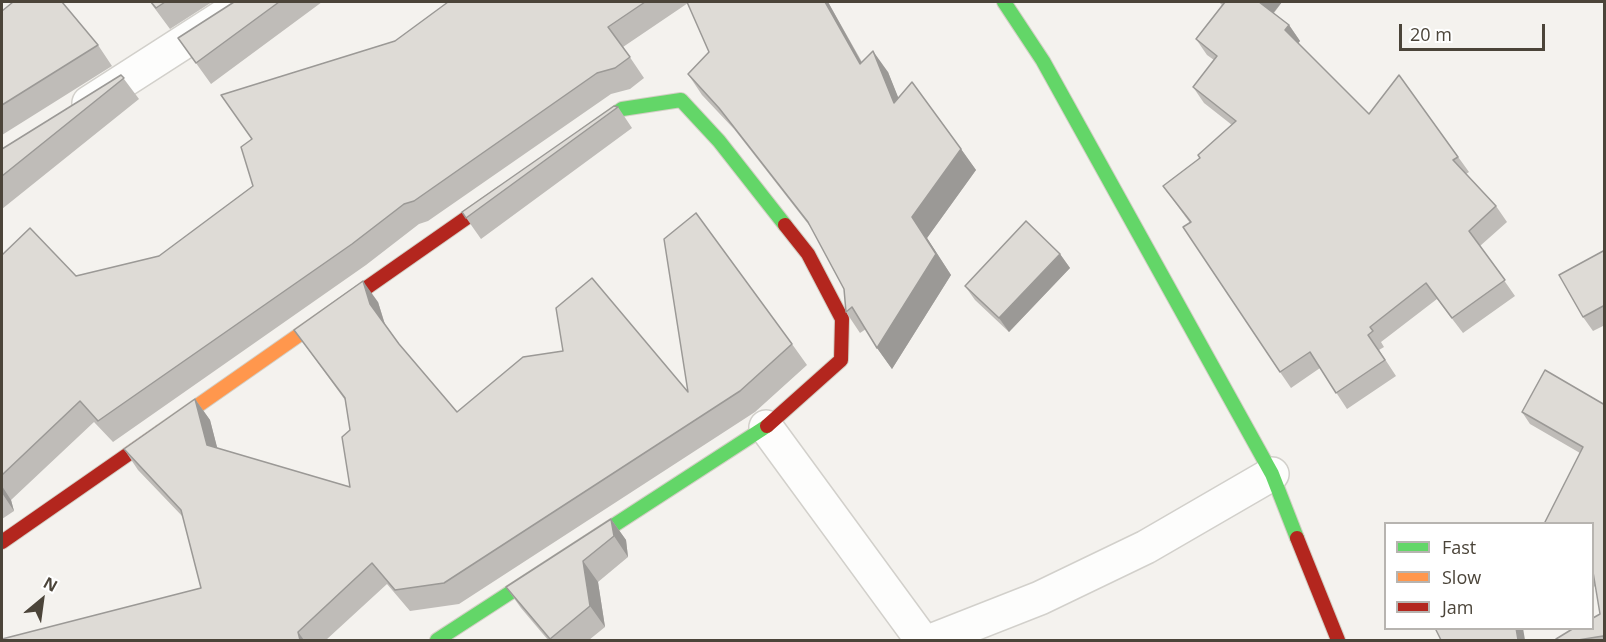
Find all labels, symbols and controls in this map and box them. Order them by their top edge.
scale bar [1402,12,1548,50]
text: 20 m [1410,22,1452,46]
legend [1384,522,1594,630]
text: Fast [1442,535,1476,559]
text: Slow [1442,565,1481,589]
north arrow [12,570,72,630]
text: N [40,571,62,597]
text: Jam [1442,595,1474,619]

